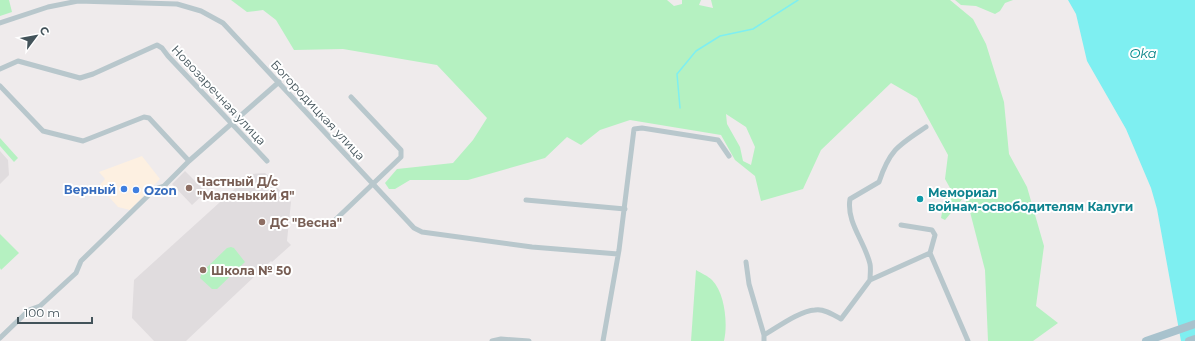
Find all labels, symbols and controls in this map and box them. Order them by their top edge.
north arrow [16,16,56,56]
text: С [36,24,53,38]
street label: Новозаречная улица [169,42,269,148]
water label: Oka [1129,45,1157,61]
street label: Богородицкая улица [268,57,368,163]
place label: Частный Д/с "Маленький Я" [197,174,295,203]
place label: Верный [64,182,116,197]
place label: Ozon [144,183,177,198]
marker: Частный Д/с "Маленький Я" [184,183,194,193]
marker: Верный [119,184,129,194]
marker: Ozon [131,185,141,195]
place label: Мемориал войнам-освободителям Калуги [928,185,1133,214]
marker: Мемориал войнам-освободителям Калуги [915,194,925,204]
place label: ДС "Весна" [270,215,342,230]
marker: ДС "Весна" [257,217,267,227]
place label: Школа № 50 [211,263,291,278]
marker: Школа № 50 [198,265,208,275]
scale bar [18,299,92,325]
text: 100 m [24,305,60,320]

